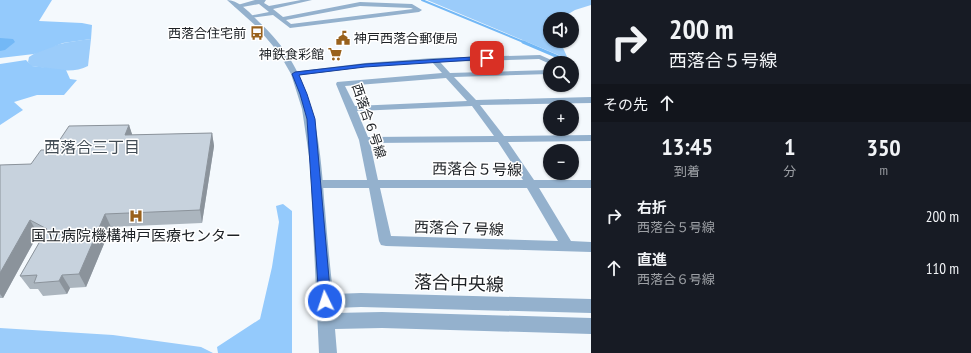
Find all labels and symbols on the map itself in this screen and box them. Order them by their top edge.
place label: 西落合住宅前 [168,25,246,42]
bus stop icon: 西落合住宅前 [249,25,265,41]
public building icon: 神戸西落合郵便局 [335,30,351,46]
place label: 神戸西落合郵便局 [354,30,458,47]
pin [470,41,504,75]
place label: 神鉄食彩館 [259,46,324,63]
supermarket icon: 神鉄食彩館 [327,46,343,62]
street label: 西落合６号線 [348,81,390,161]
district label: 西落合三丁目 [44,137,140,157]
street label: 西落合５号線 [432,159,522,179]
hospital icon: 国立病院機構神戸医療センター [128,208,144,224]
street label: 西落合７号線 [414,217,504,239]
place label: 国立病院機構神戸医療センター [31,226,241,245]
street label: 落合中央線 [414,270,504,296]
position arrow [304,280,346,322]

